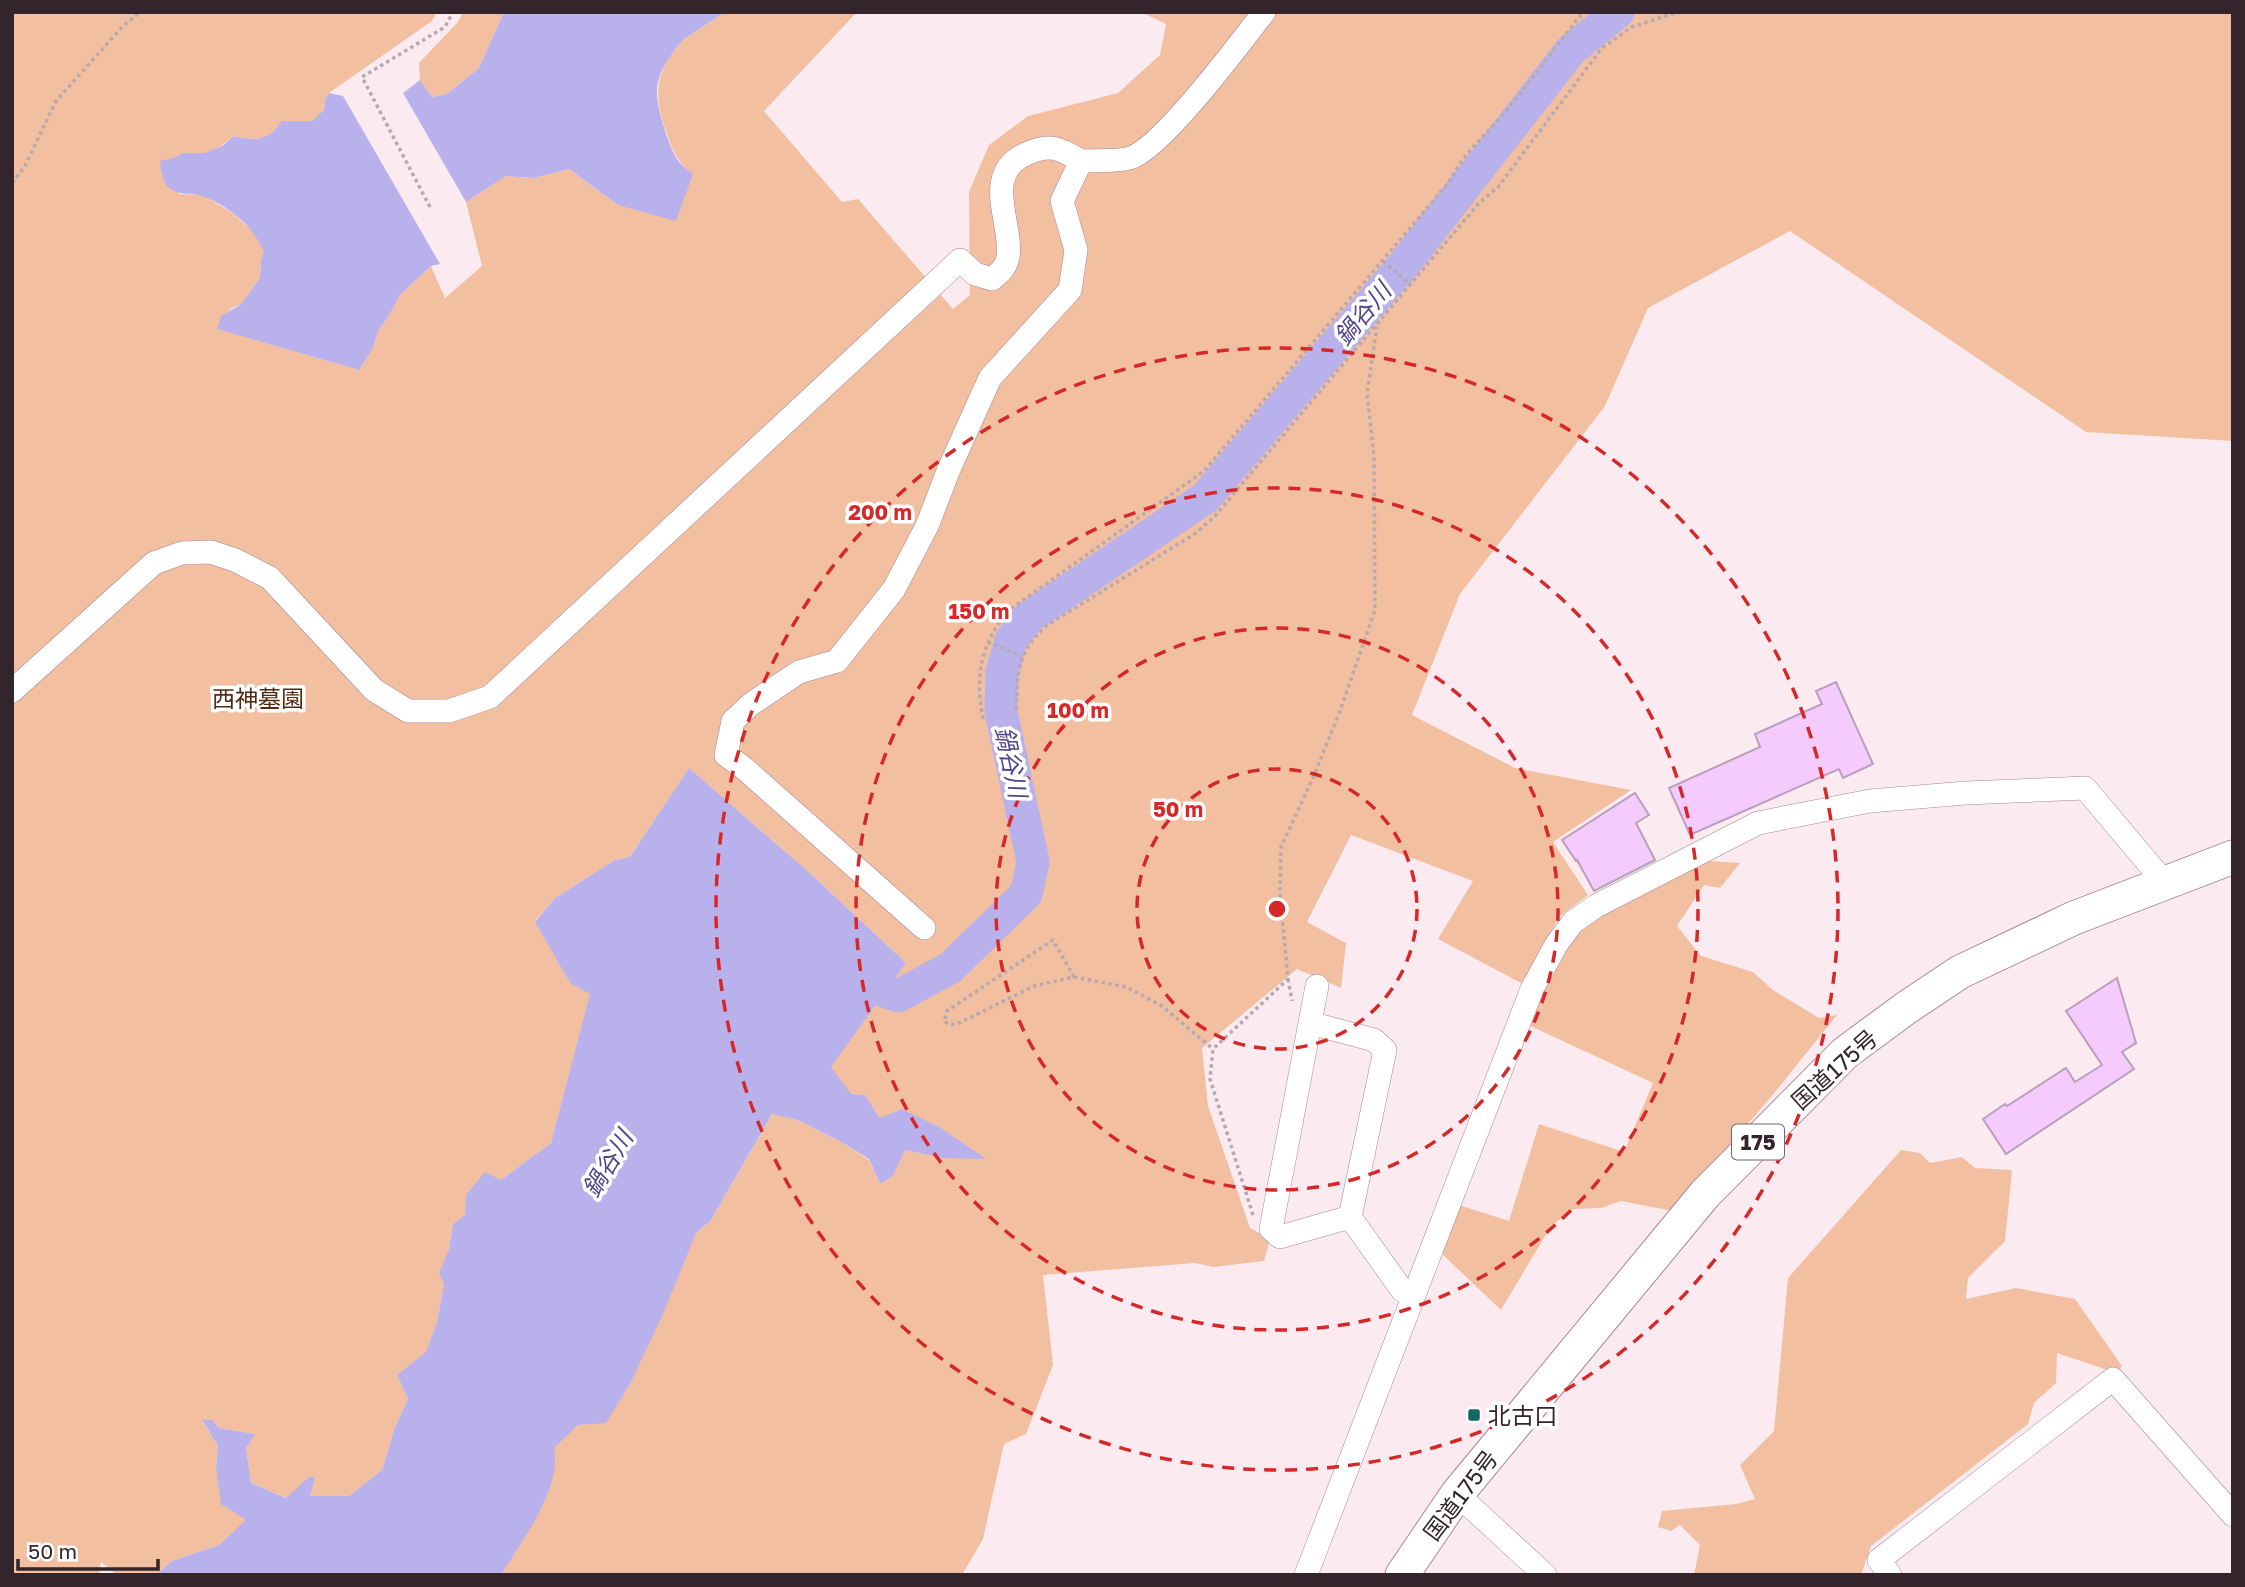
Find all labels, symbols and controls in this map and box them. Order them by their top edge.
water label: 鍋谷川 [1328,274,1398,350]
text: 200 m [848,499,912,525]
text: 150 m [949,598,1009,624]
park label: 西神墓園 [212,684,304,712]
text: 100 m [1047,697,1109,723]
water label: 鍋谷川 [990,724,1034,803]
text: 50 m [1153,796,1203,822]
centre of rings [1265,897,1289,921]
street label: 国道175号 [1785,1023,1883,1115]
water label: 鍋谷川 [576,1122,640,1201]
road number: 175 [1732,1124,1784,1160]
place label: 北古口 [1488,1401,1557,1429]
marker: 北古口 [1466,1407,1482,1423]
street label: 国道175号 [1417,1444,1503,1546]
scale bar [18,1528,158,1572]
text: 50 m [28,1538,77,1564]

